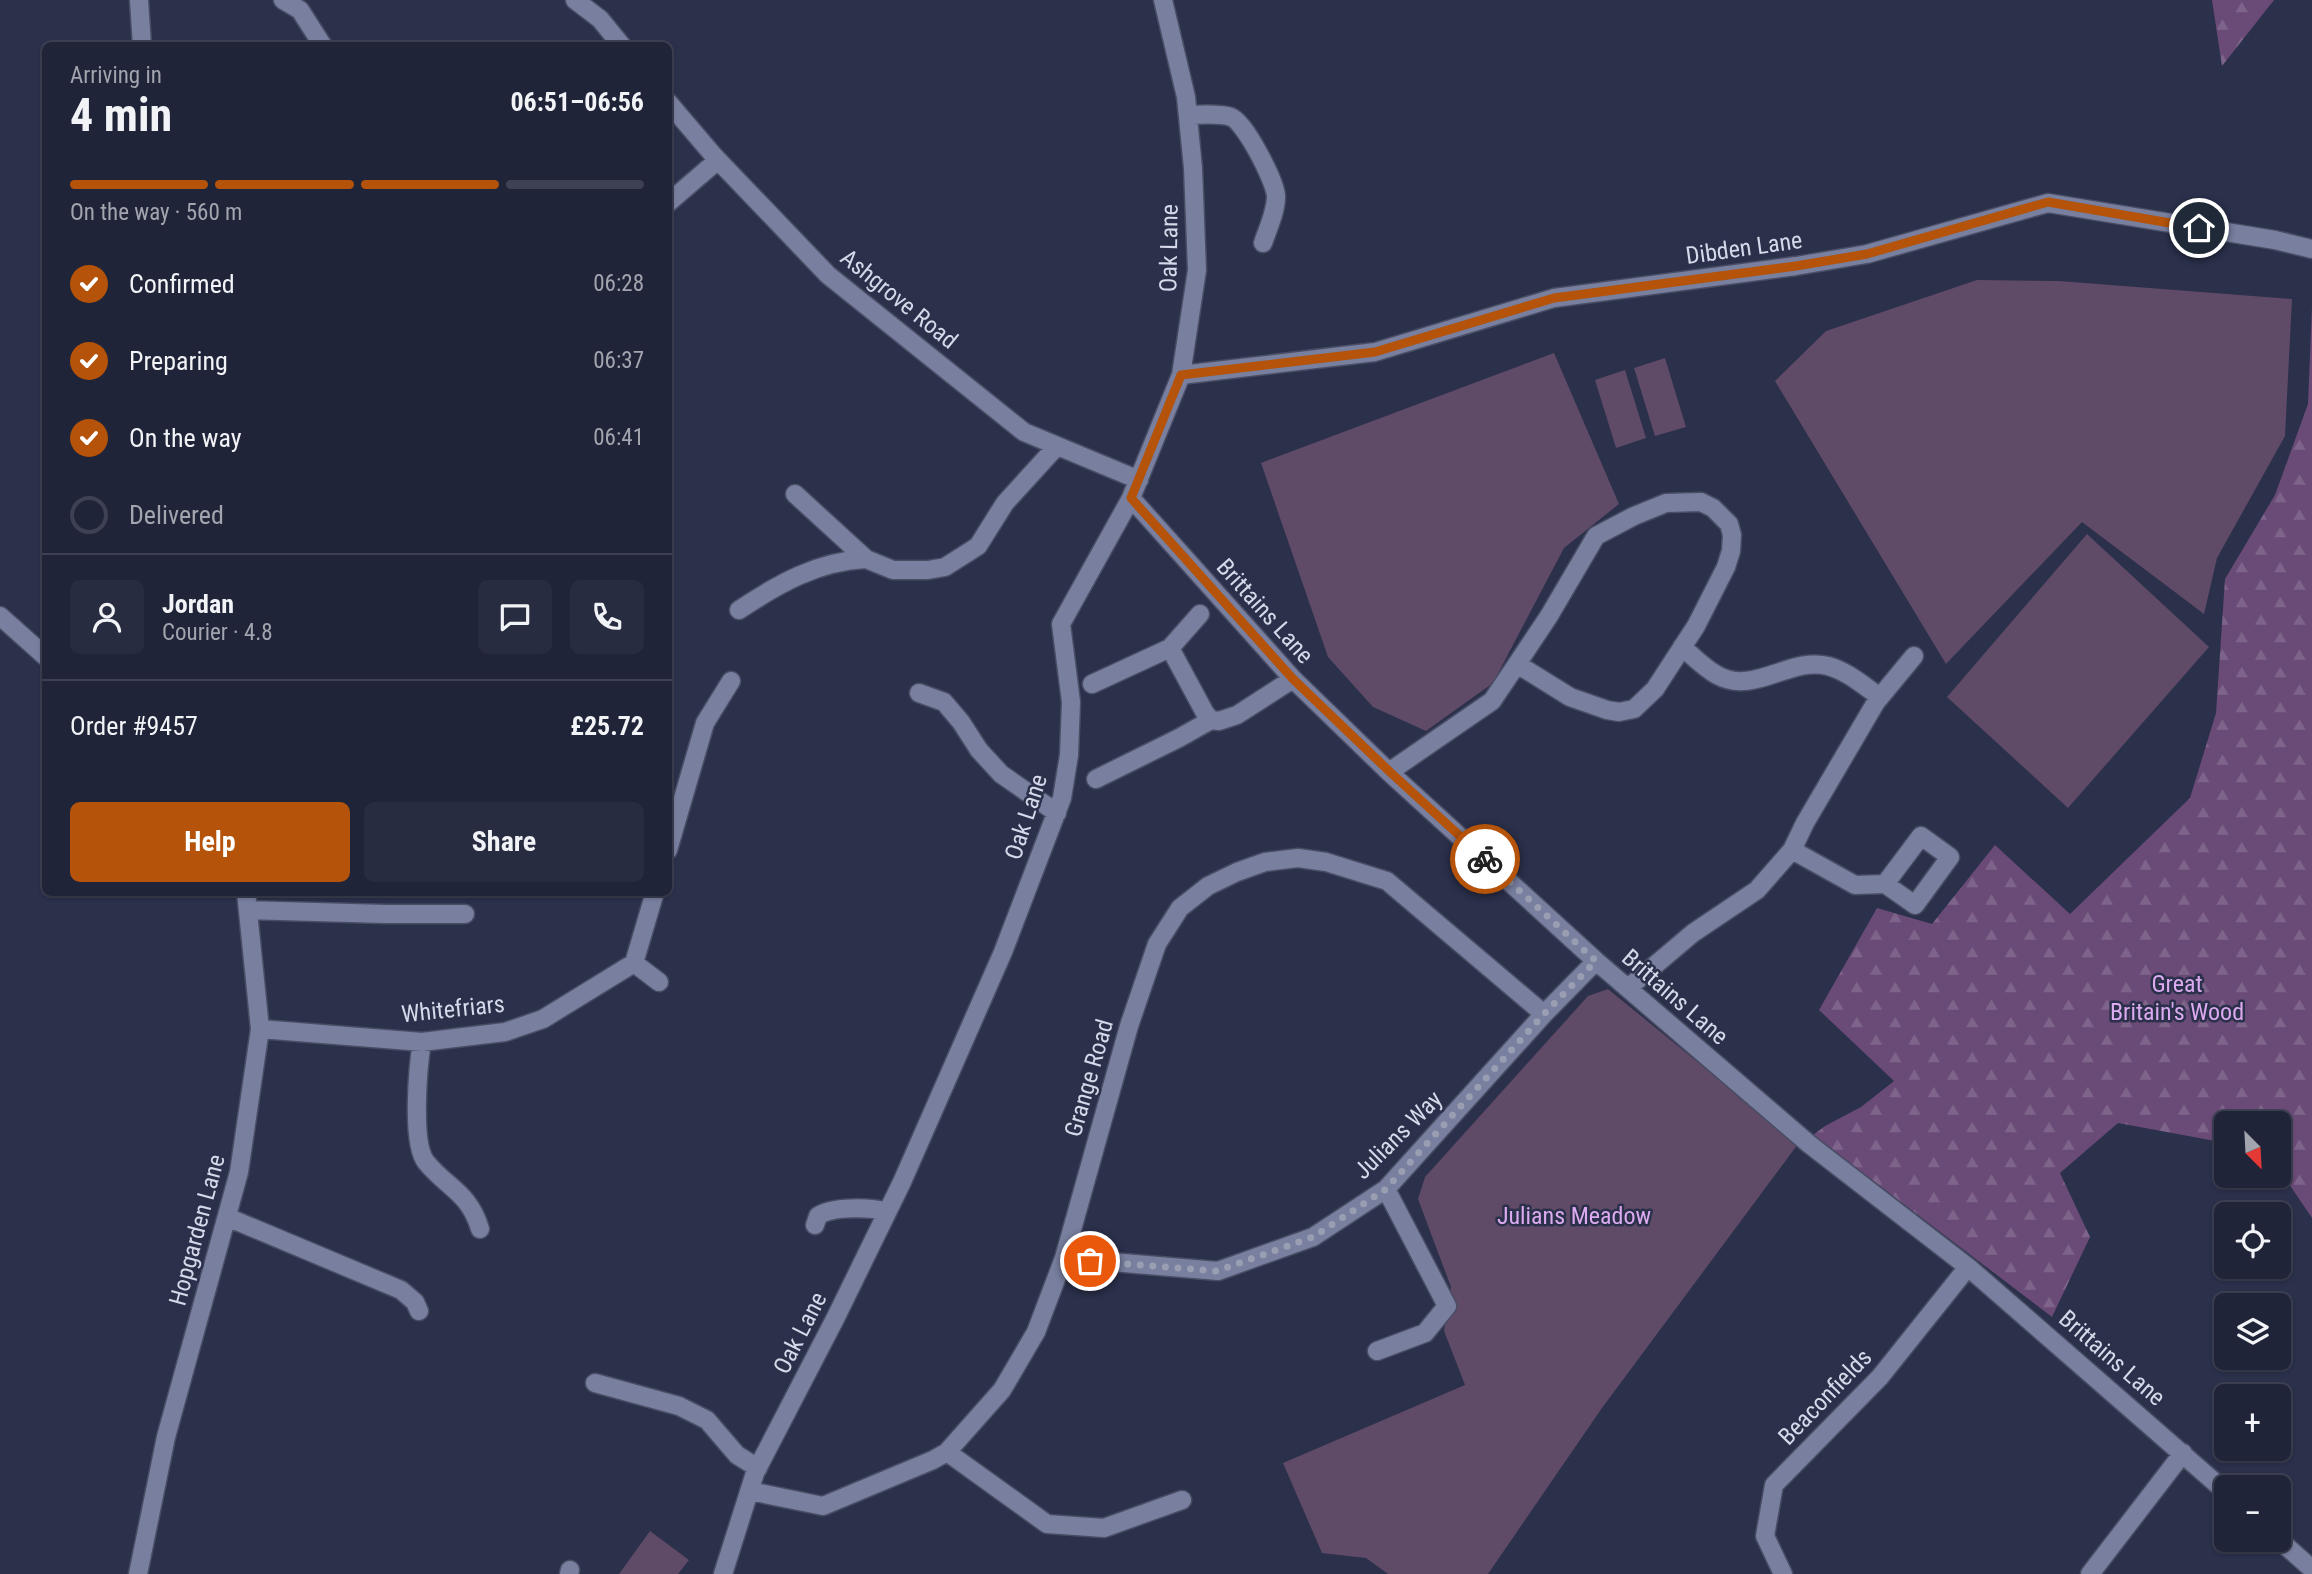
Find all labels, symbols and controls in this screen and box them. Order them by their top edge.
text: Arriving in [70,62,162,89]
text: 06:51–06:56 [510,87,644,117]
text: 4 min [70,88,172,142]
pin [2169,198,2229,258]
text: On the way · 560 m [70,199,242,226]
street label: Oak Lane [1154,204,1184,292]
icon: home [2180,209,2218,247]
street label: Dibden Lane [1684,226,1804,270]
street label: Ashgrove Road [835,243,963,355]
icon: check [70,265,108,303]
text: Confirmed [129,269,235,299]
text: 06:28 [593,270,644,297]
icon: check [70,342,108,380]
text: Preparing [129,346,228,376]
text: 06:37 [593,347,644,374]
icon: check [70,419,108,457]
text: On the way [129,423,242,453]
text: 06:41 [593,424,644,451]
text: Delivered [129,500,224,530]
street label: Brittains Lane [1211,553,1319,669]
button: person [70,580,144,654]
button: chat [478,580,552,654]
button: phone [570,580,644,654]
text: Jordan [162,589,234,619]
text: Courier · 4.8 [162,619,273,646]
text: Order #9457 [70,711,198,741]
text: £25.72 [570,711,644,741]
street label: Oak Lane [999,771,1053,863]
button: Help [70,802,350,882]
button: Share [364,802,644,882]
courier [1450,824,1520,894]
icon: bike [1466,840,1504,878]
street label: Brittains Lane [1616,943,1734,1051]
park label: Great Britain's Wood [2110,970,2244,1026]
street label: Whitefriars [400,990,506,1028]
street label: Grange Road [1059,1016,1119,1140]
street label: Julians Way [1348,1085,1448,1185]
north arrow [2214,1111,2291,1188]
map controls [2214,1111,2291,1552]
street label: Hopgarden Lane [163,1151,231,1309]
park label: Julians Meadow [1497,1202,1651,1230]
button: locate [2214,1202,2291,1279]
pin [1060,1231,1120,1291]
icon: bag [1071,1242,1109,1280]
street label: Oak Lane [768,1287,832,1379]
button: layers [2214,1293,2291,1370]
street label: Brittains Lane [2053,1304,2171,1412]
street label: Beaconfields [1773,1343,1877,1451]
button: + [2214,1384,2291,1461]
button: − [2214,1475,2291,1552]

